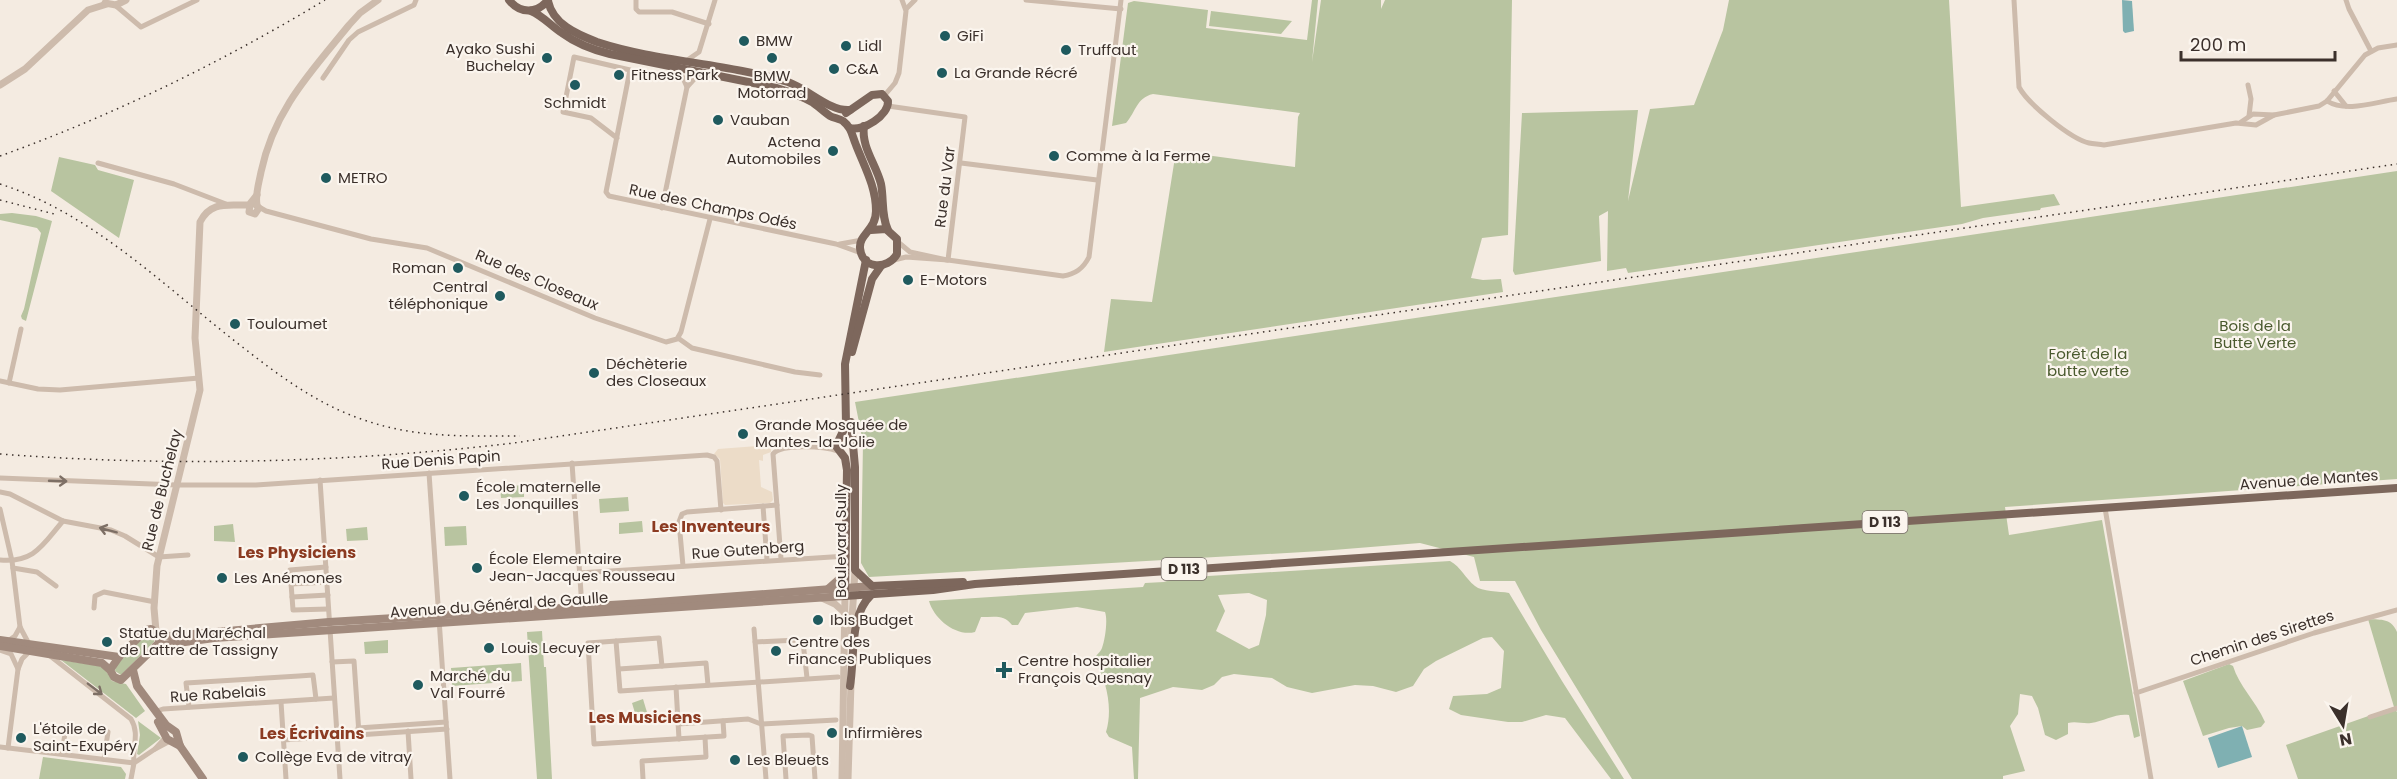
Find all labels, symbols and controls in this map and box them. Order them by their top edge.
scale bar [2181,24,2336,62]
place label: GiFi [957,25,984,46]
marker: GiFi [938,29,952,43]
place label: BMW [756,30,793,51]
text: 200 m [2190,32,2246,57]
marker: BMW [737,34,751,48]
place label: Lidl [858,35,882,56]
place label: Ayako Sushi Buchelay [445,38,536,76]
marker: Lidl [839,39,853,53]
place label: Truffaut [1078,39,1136,60]
marker: Truffaut [1059,43,1073,57]
marker: Ayako Sushi Buchelay [540,51,554,65]
marker: BMW Motorrad [765,51,779,65]
place label: C&A [846,58,879,79]
marker: C&A [827,62,841,76]
place label: La Grande Récré [954,62,1078,83]
place label: Fitness Park [631,64,719,85]
place label: BMW Motorrad [737,65,807,103]
marker: La Grande Récré [935,66,949,80]
marker: Fitness Park [612,68,626,82]
marker: Schmidt [568,78,582,92]
place label: Schmidt [544,92,606,113]
place label: Vauban [730,109,790,130]
marker: Vauban [711,113,725,127]
place label: Actena Automobiles [727,131,821,169]
marker: Actena Automobiles [826,144,840,158]
street label: Rue du Var [929,145,960,229]
place label: Comme à la Ferme [1066,145,1211,166]
marker: Comme à la Ferme [1047,149,1061,163]
place label: METRO [338,167,388,188]
marker: METRO [319,171,333,185]
street label: Rue des Champs Odés [627,178,799,235]
street label: Rue des Closeaux [472,244,602,315]
place label: Roman [392,257,446,278]
marker: Roman [451,261,465,275]
place label: E-Motors [920,269,987,290]
marker: E-Motors [901,273,915,287]
place label: Central téléphonique [389,276,488,314]
marker: Central téléphonique [493,289,507,303]
place label: Touloumet [247,313,327,334]
park label: Bois de la Butte Verte [2214,315,2296,353]
marker: Touloumet [228,317,242,331]
park label: Forêt de la butte verte [2047,343,2129,381]
place label: Déchèterie des Closeaux [606,353,706,391]
marker: Déchèterie des Closeaux [587,366,601,380]
place label: Grande Mosquée de Mantes-la-Jolie [755,414,908,452]
street label: Rue de Buchelay [136,426,187,553]
marker: Grande Mosquée de Mantes-la-Jolie [736,427,750,441]
street label: Rue Denis Papin [381,445,501,474]
street label: Avenue de Mantes [2239,464,2379,495]
one-way arrow [48,475,68,486]
place label: École maternelle Les Jonquilles [476,476,601,514]
street label: Boulevard Sully [830,483,851,598]
marker: École maternelle Les Jonquilles [457,489,471,503]
road number: D 113 [1862,511,1908,533]
district label: Les Inventeurs [652,515,771,538]
one-way arrow [99,524,118,535]
street label: Rue Gutenberg [691,535,805,564]
district label: Les Physiciens [238,541,356,564]
place label: École Elementaire Jean-Jacques Rousseau [489,548,675,586]
road number: D 113 [1162,558,1206,580]
marker: École Elementaire Jean-Jacques Rousseau [470,561,484,575]
place label: Les Anémones [234,567,343,588]
marker: Les Anémones [215,571,229,585]
street label: Avenue du Général de Gaulle [389,586,609,623]
street label: Chemin des Sirettes [2187,604,2337,671]
place label: Ibis Budget [830,609,913,630]
marker: Ibis Budget [811,613,825,627]
place label: Statue du Maréchal de Lattre de Tassigny [119,622,279,660]
place label: Centre des Finances Publiques [788,631,932,669]
marker: Statue du Maréchal de Lattre de Tassigny [100,635,114,649]
place label: Louis Lecuyer [501,637,600,658]
marker: Louis Lecuyer [482,641,496,655]
marker: Centre des Finances Publiques [769,644,783,658]
place label: Centre hospitalier François Quesnay [1018,650,1152,688]
marker: Centre hospitalier François Quesnay [995,661,1013,679]
place label: Marché du Val Fourré [430,665,510,703]
marker: Marché du Val Fourré [411,678,425,692]
street label: Rue Rabelais [169,680,267,707]
one-way arrow [86,683,102,696]
north arrow [2313,695,2373,755]
district label: Les Musiciens [589,706,702,729]
place label: L'étoile de Saint-Exupéry [33,718,137,756]
district label: Les Écrivains [259,722,365,745]
place label: Infirmières [844,722,923,743]
marker: Infirmières [825,726,839,740]
text: N [2338,727,2354,752]
marker: L'étoile de Saint-Exupéry [14,731,28,745]
place label: Collège Eva de vitray [255,746,412,767]
place label: Les Bleuets [747,749,829,770]
marker: Collège Eva de vitray [236,750,250,764]
marker: Les Bleuets [728,753,742,767]

